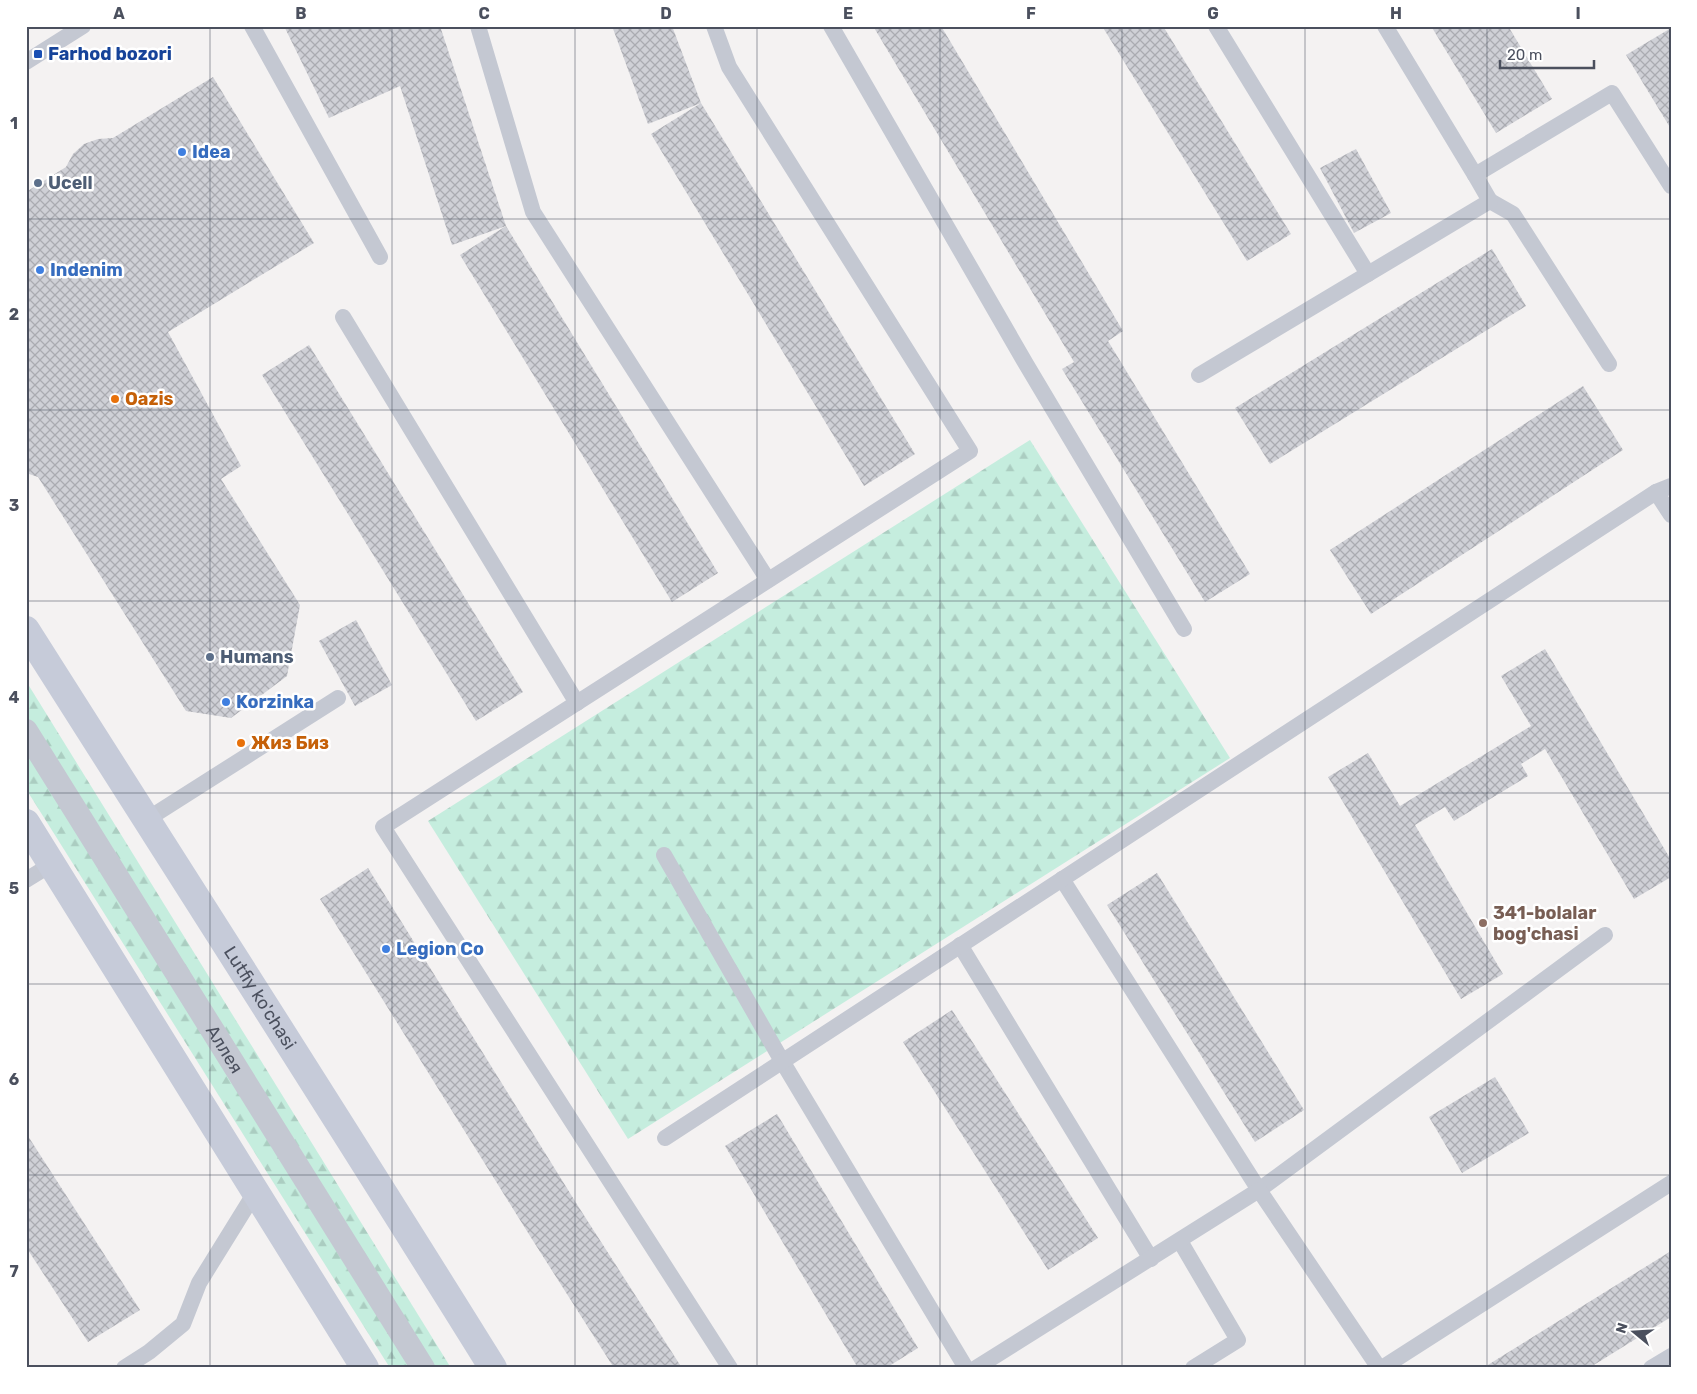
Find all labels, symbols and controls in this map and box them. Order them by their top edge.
text: A [113,4,125,23]
text: B [295,4,307,23]
text: C [478,4,490,23]
text: D [660,4,672,23]
text: E [843,4,853,23]
text: F [1026,4,1036,23]
text: G [1207,4,1219,23]
text: H [1390,4,1402,23]
text: I [1575,4,1581,23]
scale bar [1500,38,1593,70]
place label: Farhod bozori [48,43,172,65]
text: 20 m [1507,46,1542,64]
marker: Farhod bozori [32,48,44,60]
text: 1 [10,114,18,133]
place label: Idea [192,141,231,163]
marker: Idea [176,146,188,158]
place label: Ucell [48,172,93,194]
marker: Ucell [32,177,44,189]
place label: Indenim [50,259,123,281]
marker: Indenim [34,264,46,276]
text: 2 [9,305,19,324]
place label: Oazis [125,388,174,410]
marker: Oazis [109,393,121,405]
text: 3 [9,496,19,515]
place label: Humans [220,646,294,668]
marker: Humans [204,651,216,663]
text: 4 [9,688,20,707]
place label: Korzinka [236,691,314,713]
marker: Korzinka [220,696,232,708]
place label: Жиз Биз [251,732,329,754]
marker: Жиз Биз [235,737,247,749]
text: 5 [9,879,19,898]
place label: 341-bolalar bog'chasi [1493,902,1596,945]
marker: 341-bolalar bog'chasi [1477,917,1489,929]
place label: Legion Co [396,938,484,960]
street label: Lutfiy ko'chasi [219,942,301,1054]
marker: Legion Co [380,943,392,955]
street label: Аллея [201,1021,248,1078]
text: 6 [9,1070,19,1089]
text: 7 [9,1262,19,1281]
north arrow [1610,1306,1660,1356]
text: N [1612,1321,1632,1336]

